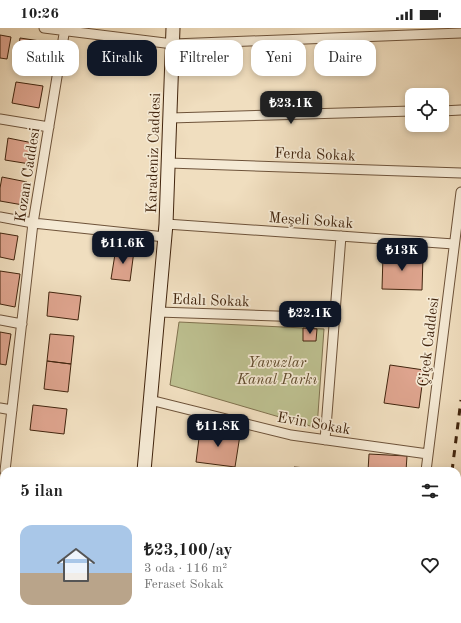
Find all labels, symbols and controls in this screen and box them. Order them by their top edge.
text: 10:26 [20,7,59,22]
chip: Satılık [12,40,79,76]
chip: Kiralık [87,40,157,76]
chip: Filtreler [165,40,243,76]
chip: Yeni [251,40,306,76]
chip: Daire [314,40,376,76]
map controls [405,88,449,132]
button: locate [405,88,449,132]
pin: ₺23.1K [258,91,324,125]
street label: Karadeniz Caddesi [145,93,164,214]
text: ₺23.1K [269,97,313,110]
street label: Kozan Caddesi [14,127,43,224]
street label: Ferda Sokak [274,147,356,164]
street label: Meşeli Sokak [268,211,354,232]
pin: ₺11.6K [90,231,156,265]
text: ₺11.6K [101,237,145,250]
pin: ₺13K [378,238,426,272]
text: ₺13K [386,244,418,257]
street label: Edalı Sokak [172,293,250,310]
street label: Çiçek Caddesi [417,297,442,388]
pin: ₺22.1K [277,301,343,335]
text: ₺22.1K [288,307,332,320]
park label: Yavuzlar Kanal Parkı [236,356,317,388]
street label: Evin Sokak [276,411,352,438]
pin: ₺11.8K [185,414,251,448]
text: ₺11.8K [196,420,240,433]
icon: filters [419,480,441,502]
text: 5 ilan [20,483,63,500]
icon: home [52,541,100,589]
text: ₺23,100/ay [144,542,233,559]
icon: heart [419,554,441,576]
text: 3 oda · 116 m² [144,562,227,575]
text: Feraset Sokak [144,578,224,591]

